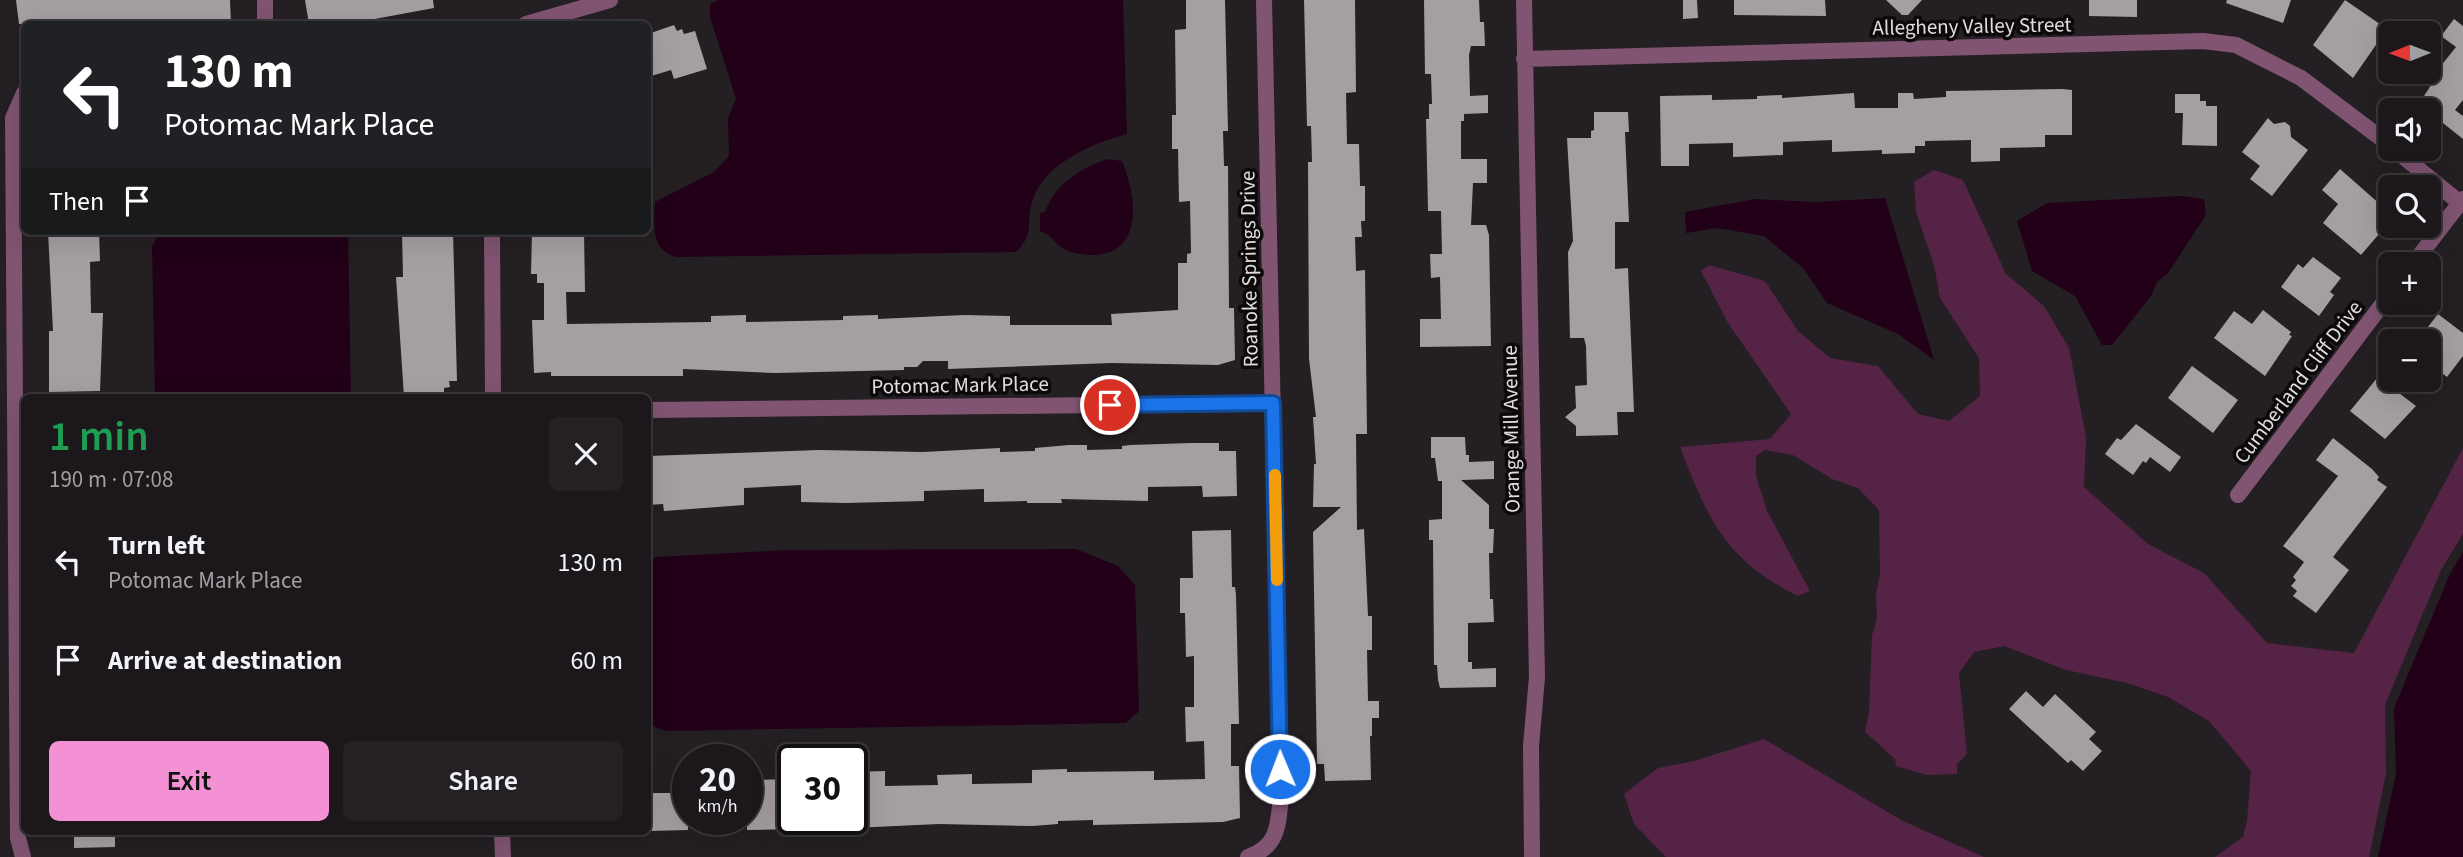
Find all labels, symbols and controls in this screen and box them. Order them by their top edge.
street label: Allegheny Valley Street [1872,9,2072,43]
north arrow [2378,21,2441,84]
map controls [2378,21,2441,392]
text: 130 m [164,37,293,107]
icon: left [49,49,140,140]
button: sound [2378,98,2441,161]
text: Potomac Mark Place [164,102,434,148]
street label: Roanoke Springs Drive [1232,170,1266,368]
button: search [2378,175,2441,238]
icon: arrive [118,182,156,220]
text: Then [49,183,104,220]
button: + [2378,252,2441,315]
street label: Cumberland Cliff Drive [2227,294,2369,470]
button: − [2378,329,2441,392]
street label: Orange Mill Avenue [1495,345,1527,513]
street label: Potomac Mark Place [871,368,1049,402]
pin [1080,375,1140,435]
icon: arrive [1091,386,1129,424]
text: 1 min [49,407,149,467]
button: close [549,417,623,491]
text: 190 m · 07:08 [49,463,173,496]
text: Turn left [108,527,205,564]
icon: left [49,543,87,581]
text: 130 m [557,544,623,581]
text: Potomac Mark Place [108,564,302,597]
icon: arrive [49,641,87,679]
text: Arrive at destination [108,642,342,679]
text: 60 m [570,642,623,679]
position arrow [1243,732,1317,806]
button: Exit [49,741,329,821]
button: Share [343,741,623,821]
speed limit sign: 30 [777,744,868,835]
text: 20 [699,755,736,805]
text: km/h [698,794,737,819]

